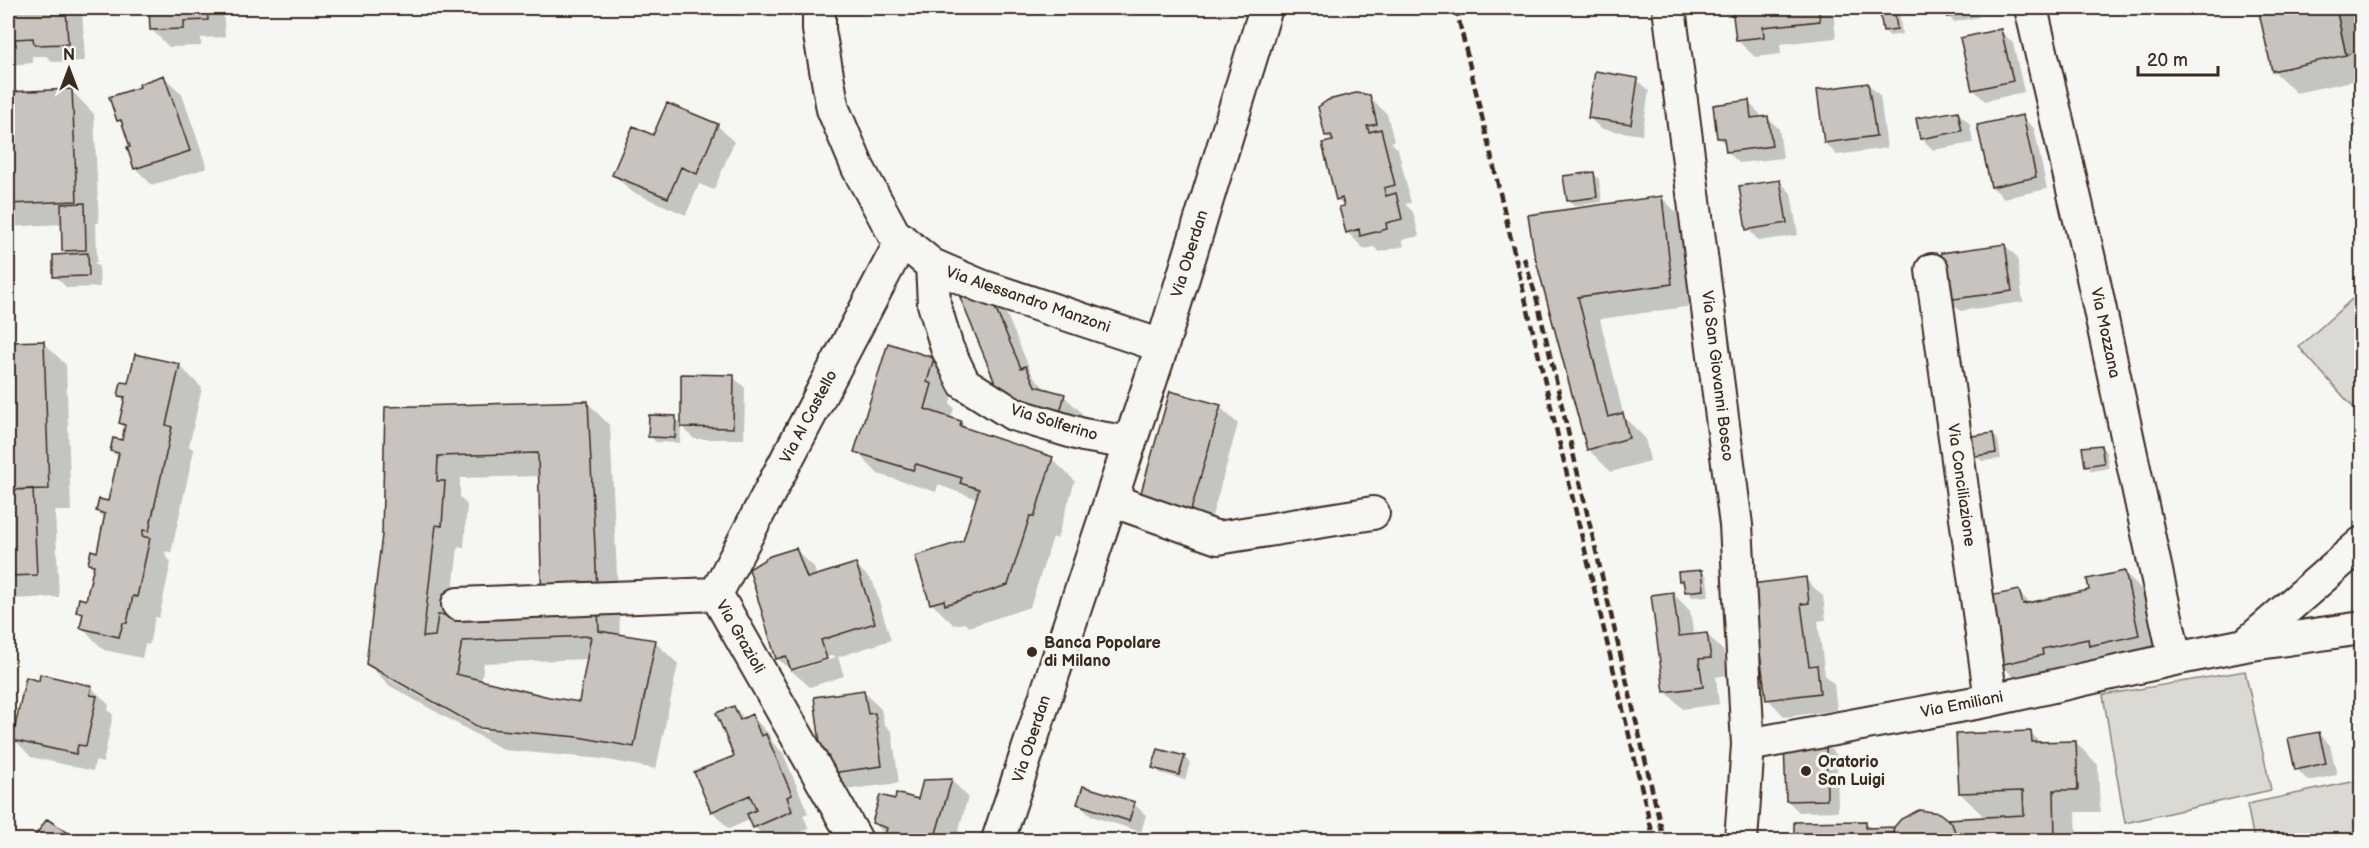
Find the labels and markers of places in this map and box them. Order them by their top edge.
place label: Banca Popolare di Milano [1044,634,1161,671]
marker: Banca Popolare di Milano [1025,645,1039,659]
place label: Oratorio San Luigi [1818,753,1885,790]
marker: Oratorio San Luigi [1799,764,1813,778]

